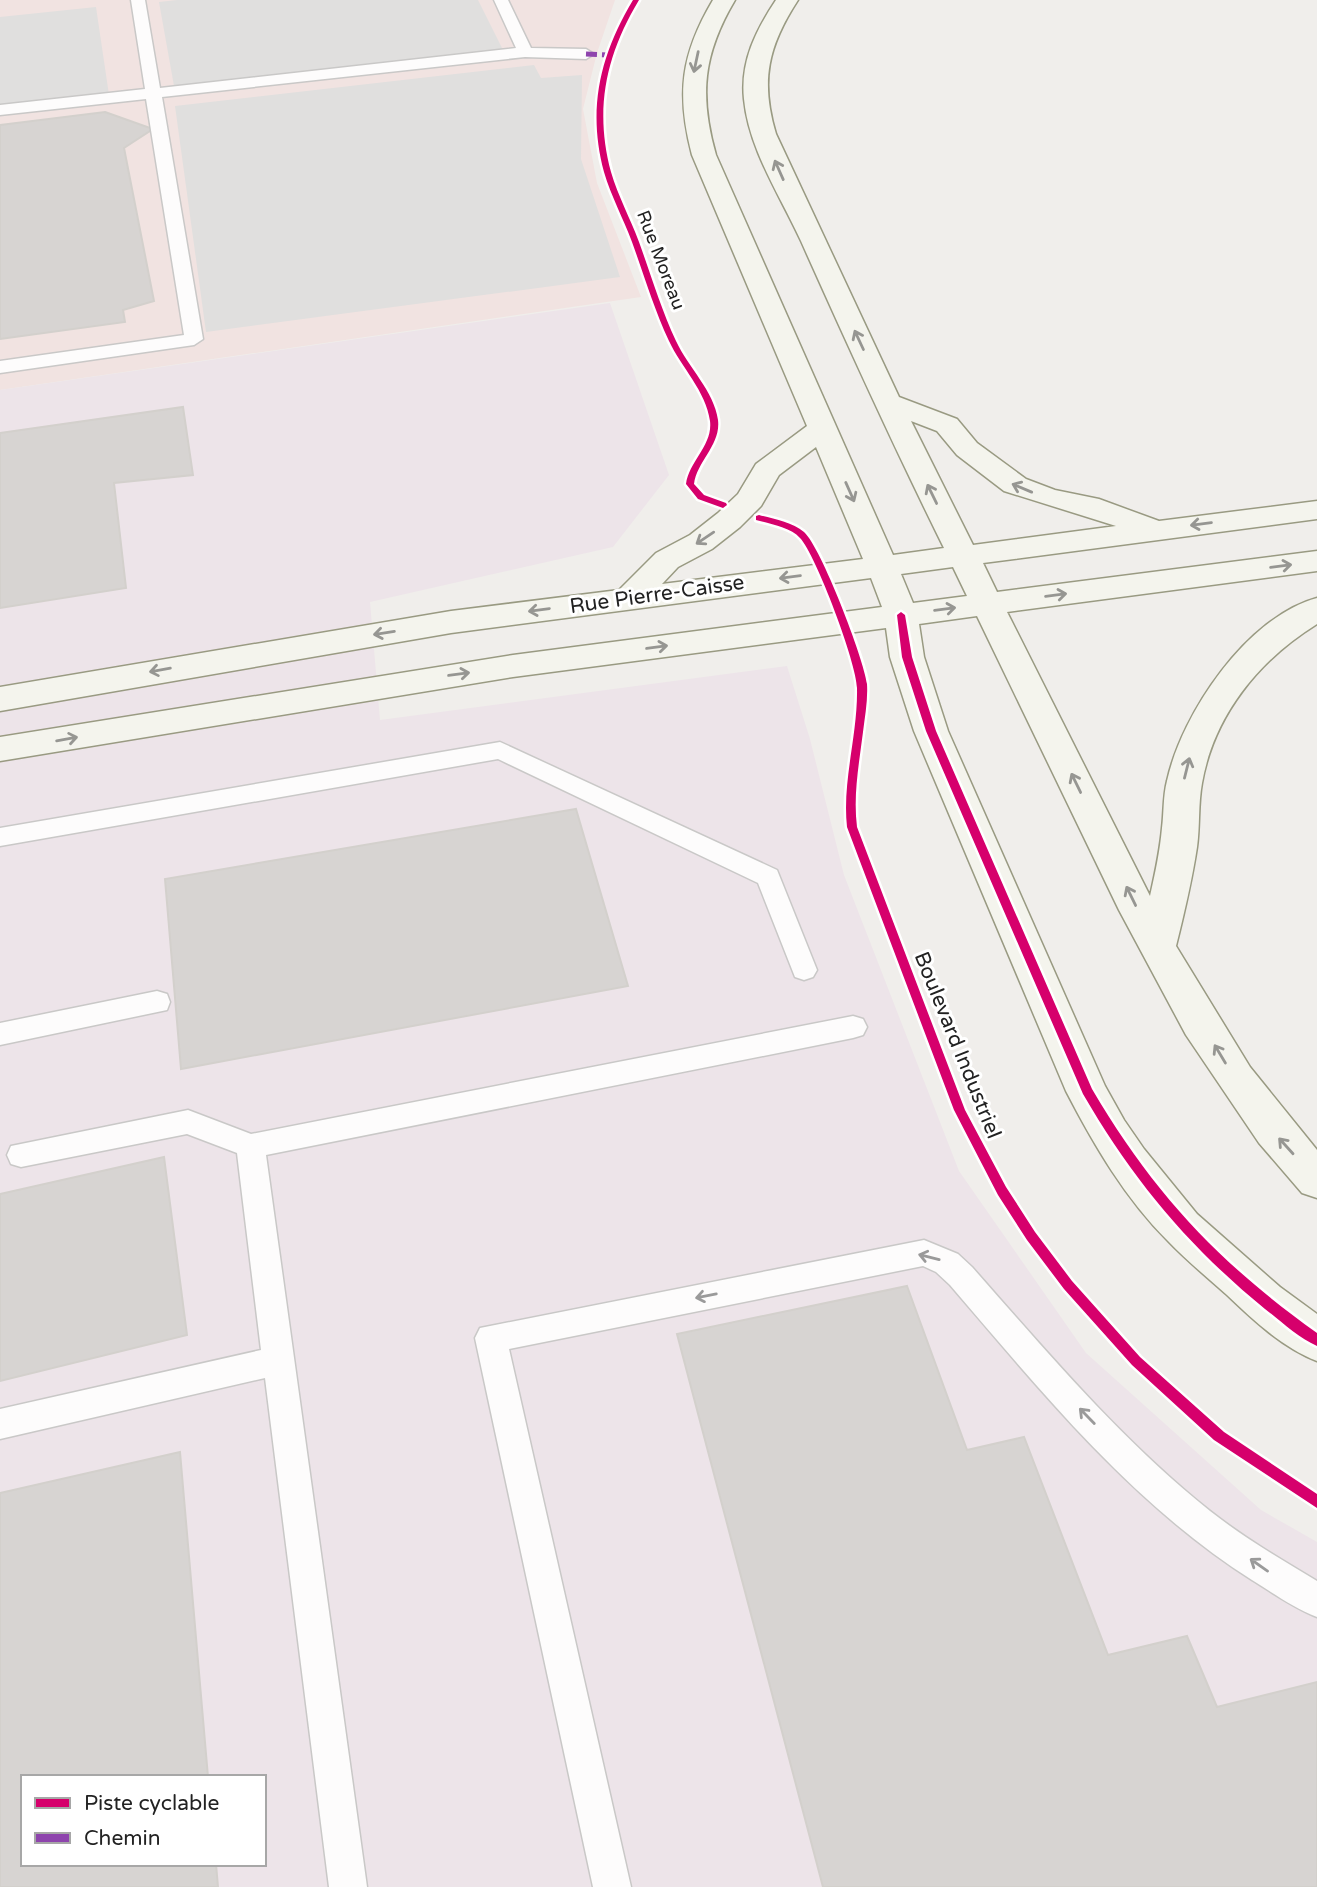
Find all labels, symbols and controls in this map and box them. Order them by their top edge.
one-way arrow [689,50,703,73]
one-way arrow [772,159,785,181]
street label: Rue Moreau [632,207,690,313]
one-way arrow [852,330,865,351]
one-way arrow [844,480,857,502]
one-way arrow [1012,480,1034,493]
one-way arrow [925,484,939,505]
one-way arrow [1190,518,1212,531]
one-way arrow [696,531,715,545]
one-way arrow [1270,559,1292,572]
street label: Rue Pierre-Caisse [568,570,746,619]
one-way arrow [779,571,802,584]
one-way arrow [1044,589,1067,602]
one-way arrow [933,603,956,616]
one-way arrow [528,604,551,617]
one-way arrow [373,627,396,640]
one-way arrow [645,640,668,653]
one-way arrow [149,664,172,677]
one-way arrow [447,667,470,680]
one-way arrow [56,732,78,745]
one-way arrow [1181,757,1194,779]
one-way arrow [1069,773,1082,794]
one-way arrow [1123,886,1137,907]
street label: Boulevard Industriel [909,948,1006,1142]
one-way arrow [1213,1045,1227,1065]
one-way arrow [1278,1137,1294,1155]
one-way arrow [919,1250,941,1263]
one-way arrow [695,1289,718,1303]
one-way arrow [1078,1408,1095,1425]
one-way arrow [1250,1558,1269,1572]
legend [21,1775,266,1866]
text: Piste cyclable [84,1791,219,1816]
text: Chemin [84,1826,161,1851]

